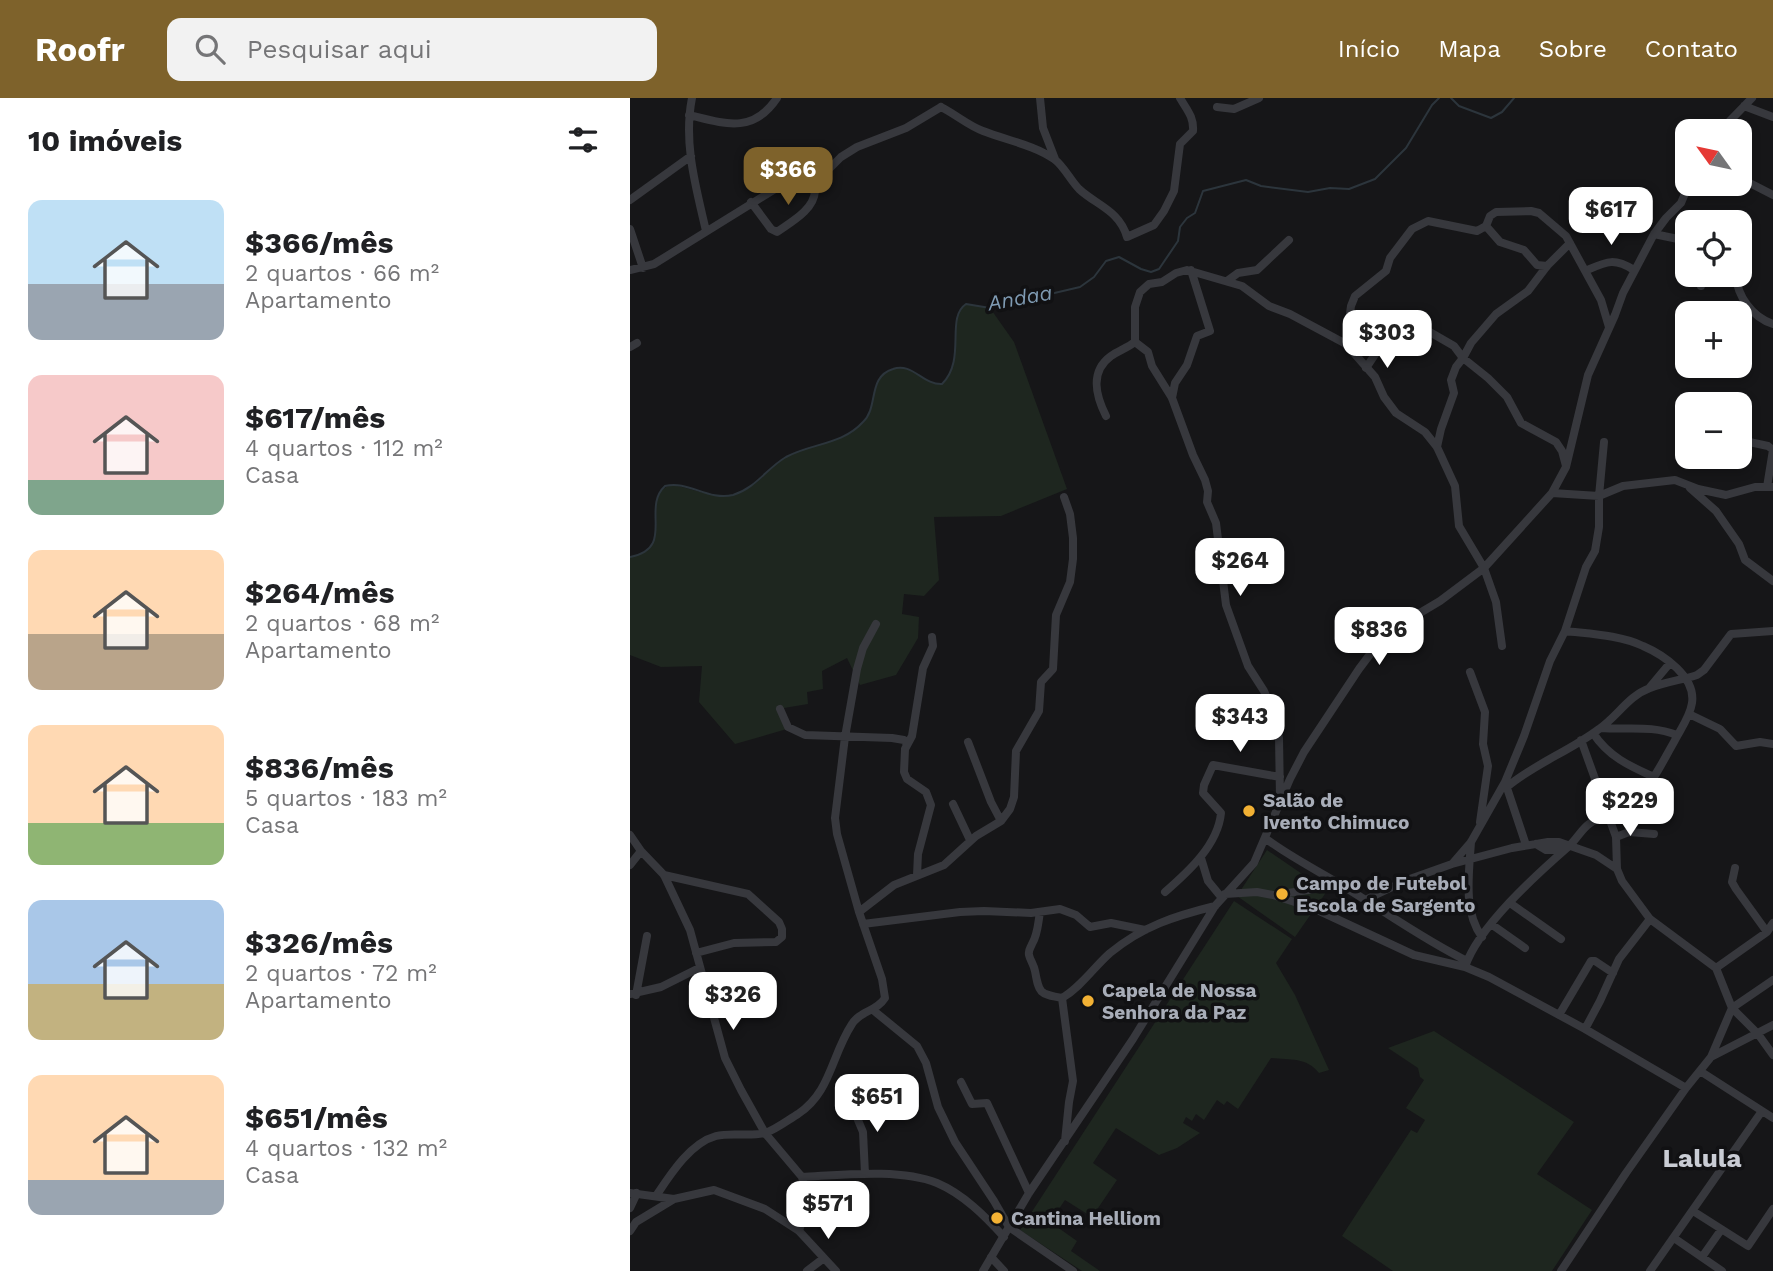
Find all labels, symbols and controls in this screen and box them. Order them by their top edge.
search box [167,18,657,81]
text: Roofr [35,30,125,69]
icon: search [191,30,229,68]
text: Pesquisar aqui [247,34,432,64]
text: Início [1338,35,1400,63]
text: Mapa [1438,35,1501,63]
text: Sobre [1539,35,1607,63]
text: Contato [1645,35,1738,63]
north arrow [1675,119,1752,196]
map controls [1675,119,1752,469]
icon: filters [564,121,602,159]
text: 10 imóveis [28,123,182,158]
pin: $366 [747,148,829,207]
text: $366 [760,156,816,183]
pin: $617 [1570,188,1652,247]
text: $617 [1585,196,1637,223]
button: locate [1675,210,1752,287]
text: $366/mês [245,225,394,260]
icon: home [84,228,168,312]
text: 2 quartos · 66 m² [245,260,439,287]
water label: Andaa [985,280,1054,316]
text: Apartamento [245,287,392,314]
button: + [1675,301,1752,378]
pin: $303 [1346,310,1428,370]
text: $303 [1359,319,1415,346]
button: − [1675,392,1752,469]
text: $617/mês [245,400,385,435]
icon: home [84,403,168,487]
text: 4 quartos · 112 m² [245,435,443,462]
text: Casa [245,462,299,489]
pin: $264 [1199,538,1281,598]
text: $264 [1211,547,1269,574]
text: $264/mês [245,575,395,610]
icon: home [84,578,168,662]
pin: $836 [1338,608,1420,667]
text: 2 quartos · 68 m² [245,610,439,637]
text: $836 [1351,616,1407,643]
text: Apartamento [245,637,392,664]
pin: $343 [1199,694,1281,754]
text: $343 [1212,703,1268,730]
text: $836/mês [245,750,394,785]
icon: home [84,753,168,837]
pin: $229 [1589,778,1671,838]
text: 5 quartos · 183 m² [245,785,447,812]
text: $229 [1602,787,1658,814]
place label: Salão de Ivento Chimuco [1263,789,1409,834]
marker: Salão de Ivento Chimuco [1241,803,1257,819]
text: Casa [245,812,299,839]
place label: Campo de Futebol Escola de Sargento [1296,872,1475,917]
marker: Campo de Futebol Escola de Sargento [1274,886,1290,902]
text: $326/mês [245,925,393,960]
icon: home [84,928,168,1012]
text: 2 quartos · 72 m² [245,960,437,987]
pin: $326 [692,972,774,1032]
place label: Capela de Nossa Senhora da Paz [1102,979,1256,1024]
text: $326 [705,981,761,1008]
text: Apartamento [245,987,392,1014]
marker: Capela de Nossa Senhora da Paz [1080,993,1096,1009]
pin: $651 [836,1074,918,1134]
text: $651 [851,1083,903,1110]
text: $651/mês [245,1100,388,1135]
icon: home [84,1103,168,1187]
text: 4 quartos · 132 m² [245,1135,447,1162]
district label: Lalula [1662,1143,1742,1173]
text: Casa [245,1162,299,1189]
pin: $571 [787,1182,869,1241]
text: $571 [802,1190,854,1217]
place label: Cantina Helliom [1011,1207,1161,1230]
marker: Cantina Helliom [989,1210,1005,1226]

